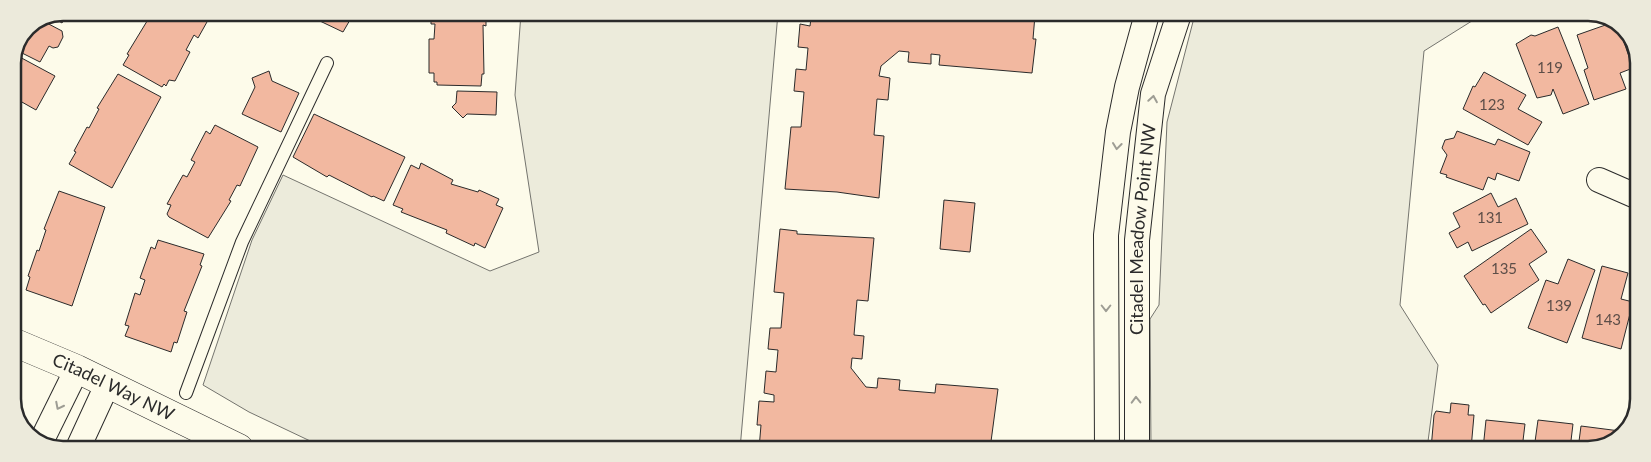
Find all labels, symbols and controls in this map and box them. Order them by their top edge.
house number: 119 [1537,58,1563,76]
one-way arrow [1147,94,1157,103]
house number: 123 [1479,95,1505,113]
street label: Citadel Meadow Point NW [1125,122,1160,335]
one-way arrow [1112,143,1123,151]
house number: 131 [1477,208,1503,226]
house number: 135 [1491,259,1517,277]
house number: 139 [1546,296,1572,314]
one-way arrow [1101,304,1111,312]
house number: 143 [1595,310,1621,328]
street label: Citadel Way NW [50,348,178,425]
one-way arrow [1131,396,1141,404]
one-way arrow [55,400,65,409]

